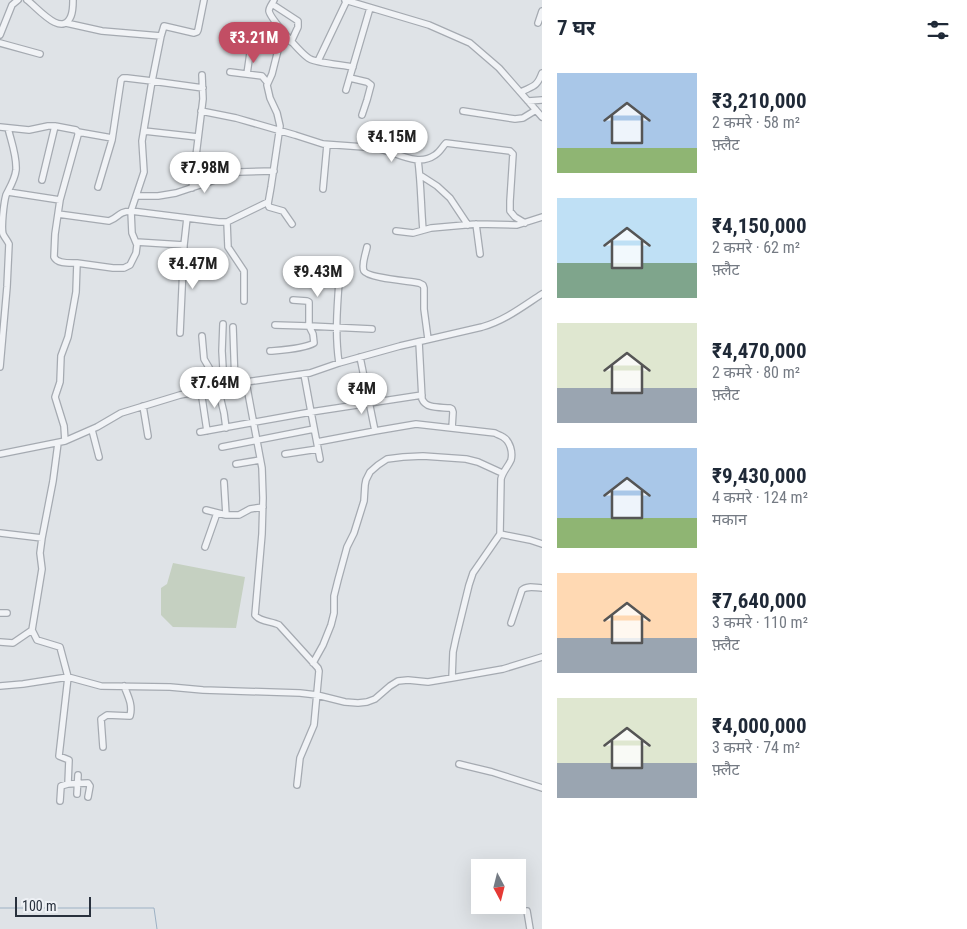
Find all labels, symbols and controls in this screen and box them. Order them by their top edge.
text: 7 घर [557,16,595,40]
icon: filters [924,16,952,44]
pin: ₹3.21M [213,22,295,64]
text: ₹3.21M [230,28,278,47]
text: ₹3,210,000 [712,89,807,113]
icon: home [597,93,657,153]
text: 2 कमरे · 58 m² [712,113,800,132]
pin: ₹4.15M [351,120,433,163]
text: ₹4.15M [368,127,416,146]
text: फ़्लैट [712,135,740,154]
pin: ₹7.98M [164,152,246,194]
text: ₹7.98M [181,158,229,177]
text: ₹4,150,000 [712,214,807,238]
icon: home [597,218,657,278]
text: 2 कमरे · 62 m² [712,238,800,257]
pin: ₹4.47M [152,248,234,290]
text: ₹4.47M [169,254,217,273]
pin: ₹9.43M [277,256,359,298]
text: फ़्लैट [712,260,740,279]
text: ₹9.43M [294,262,342,281]
text: ₹4,470,000 [712,339,807,363]
icon: home [597,343,657,403]
text: 2 कमरे · 80 m² [712,363,800,382]
pin: ₹7.64M [174,366,256,409]
pin: ₹4M [338,372,386,415]
text: ₹7.64M [191,373,239,392]
text: ₹4M [348,379,376,398]
text: फ़्लैट [712,385,740,404]
text: ₹9,430,000 [712,464,807,488]
icon: home [597,468,657,528]
text: 4 कमरे · 124 m² [712,488,808,507]
text: मकान [712,510,747,529]
text: ₹7,640,000 [712,589,807,613]
icon: home [597,593,657,653]
text: 3 कमरे · 110 m² [712,613,808,632]
text: फ़्लैट [712,635,740,654]
text: ₹4,000,000 [712,714,807,738]
icon: home [597,718,657,778]
text: 3 कमरे · 74 m² [712,738,800,757]
text: फ़्लैट [712,760,740,779]
north arrow [471,859,526,914]
map controls [471,859,526,914]
scale bar [15,894,91,917]
text: 100 m [22,898,57,914]

